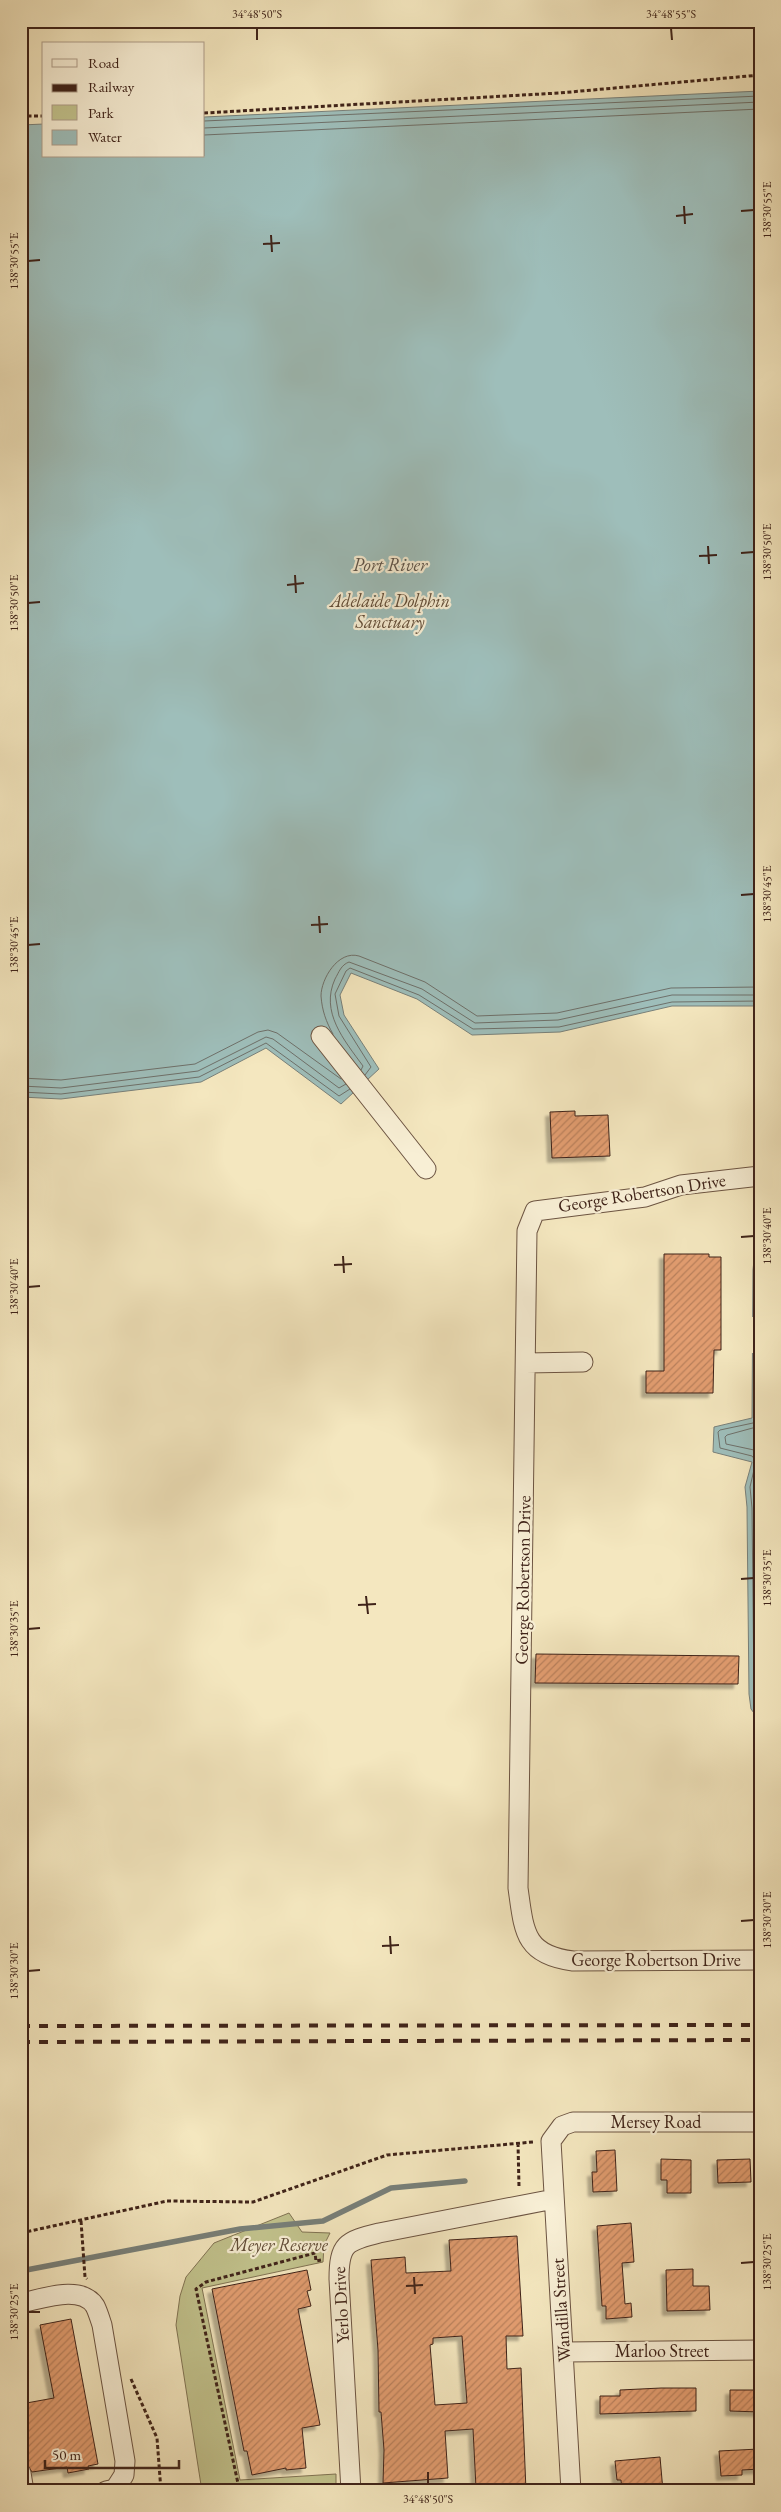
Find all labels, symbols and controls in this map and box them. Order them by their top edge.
text: 34°48'50"S [232,6,282,22]
text: 34°48'55"S [646,6,696,22]
legend [42,42,205,158]
text: Road [88,53,120,72]
text: Railway [88,77,135,96]
text: Park [88,103,115,122]
text: Water [88,127,122,146]
text: 138°30'55"E [759,181,775,238]
text: 138°30'55"E [6,232,22,289]
text: 138°30'50"E [759,523,775,580]
water label: Port River [353,552,428,577]
text: 138°30'50"E [6,574,22,631]
park label: Adelaide Dolphin Sanctuary [328,589,450,634]
text: 138°30'45"E [759,865,775,922]
text: 138°30'45"E [6,916,22,973]
street label: George Robertson Drive [557,1168,727,1217]
text: 138°30'40"E [759,1207,775,1264]
text: 138°30'40"E [6,1258,22,1315]
street label: George Robertson Drive [510,1495,535,1665]
text: 138°30'35"E [759,1549,775,1606]
text: 138°30'35"E [6,1600,22,1657]
text: 138°30'30"E [759,1891,775,1948]
text: 138°30'30"E [6,1942,22,1999]
street label: George Robertson Drive [571,1948,741,1971]
street label: Mersey Road [611,2110,702,2133]
park label: Meyer Reserve [229,2233,329,2257]
text: 138°30'25"E [759,2233,775,2290]
street label: Wandilla Street [545,2257,576,2363]
street label: Yerlo Drive [327,2266,354,2344]
text: 138°30'25"E [6,2283,22,2340]
street label: Marloo Street [615,2339,710,2362]
scale bar [45,2437,179,2469]
text: 50 m [52,2445,81,2464]
text: 34°48'50"S [403,2491,453,2507]

